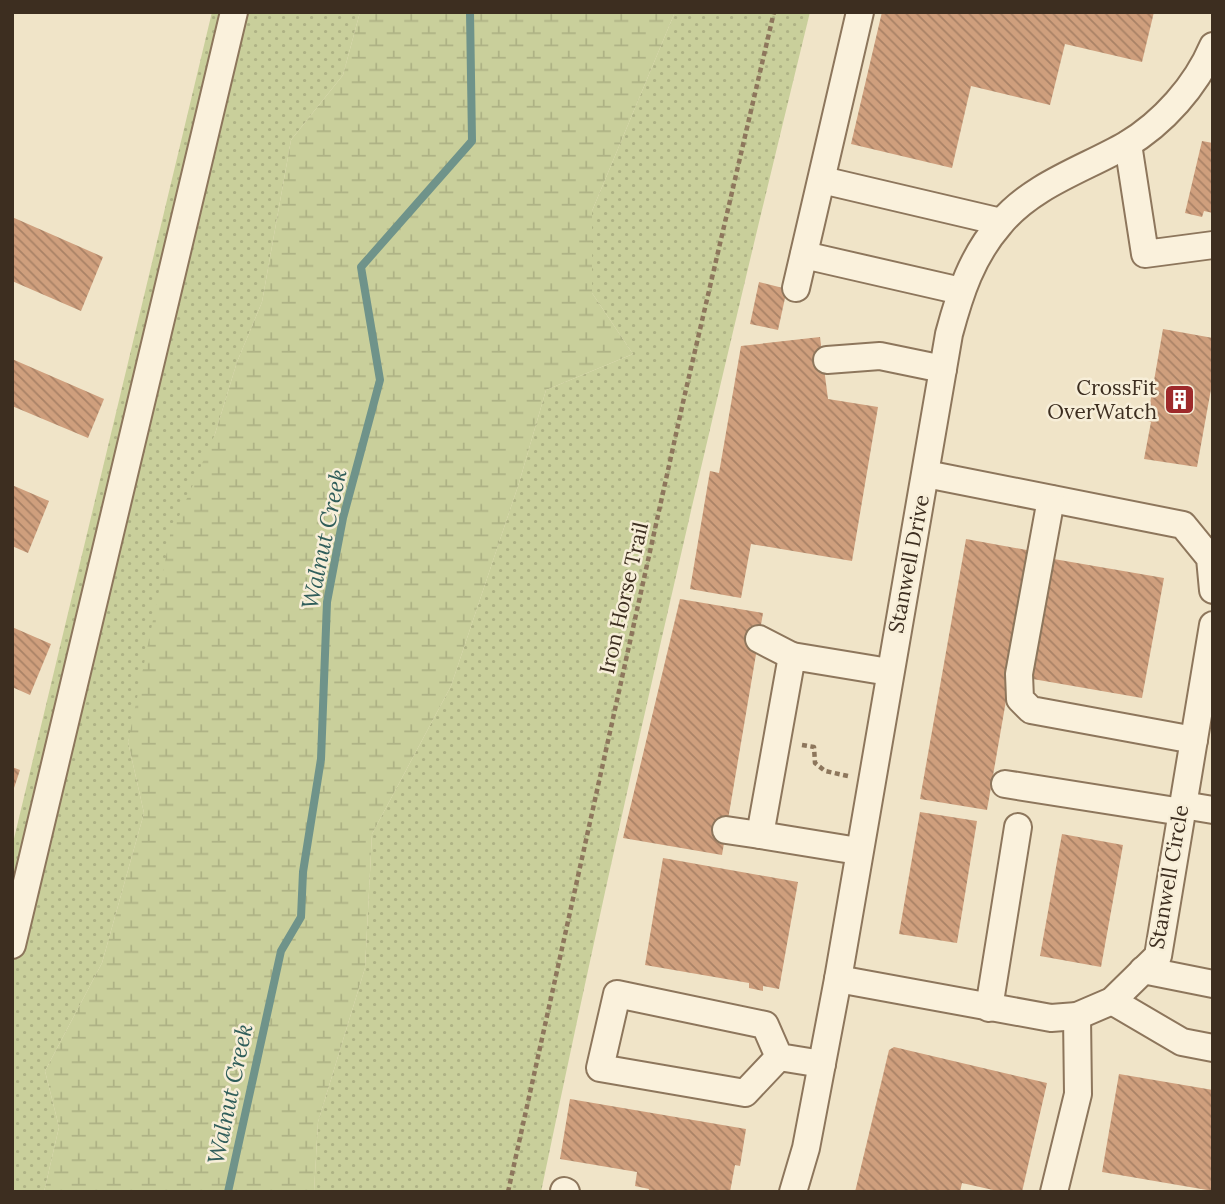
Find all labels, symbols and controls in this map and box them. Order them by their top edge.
place label: CrossFit OverWatch [1047,374,1158,425]
building icon: CrossFit OverWatch [1163,383,1197,417]
water label: Walnut Creek [294,466,353,612]
street label: Stanwell Drive [882,492,935,635]
street label: Iron Horse Trail [593,519,654,676]
street label: Stanwell Circle [1143,803,1194,951]
water label: Walnut Creek [200,1021,259,1167]

